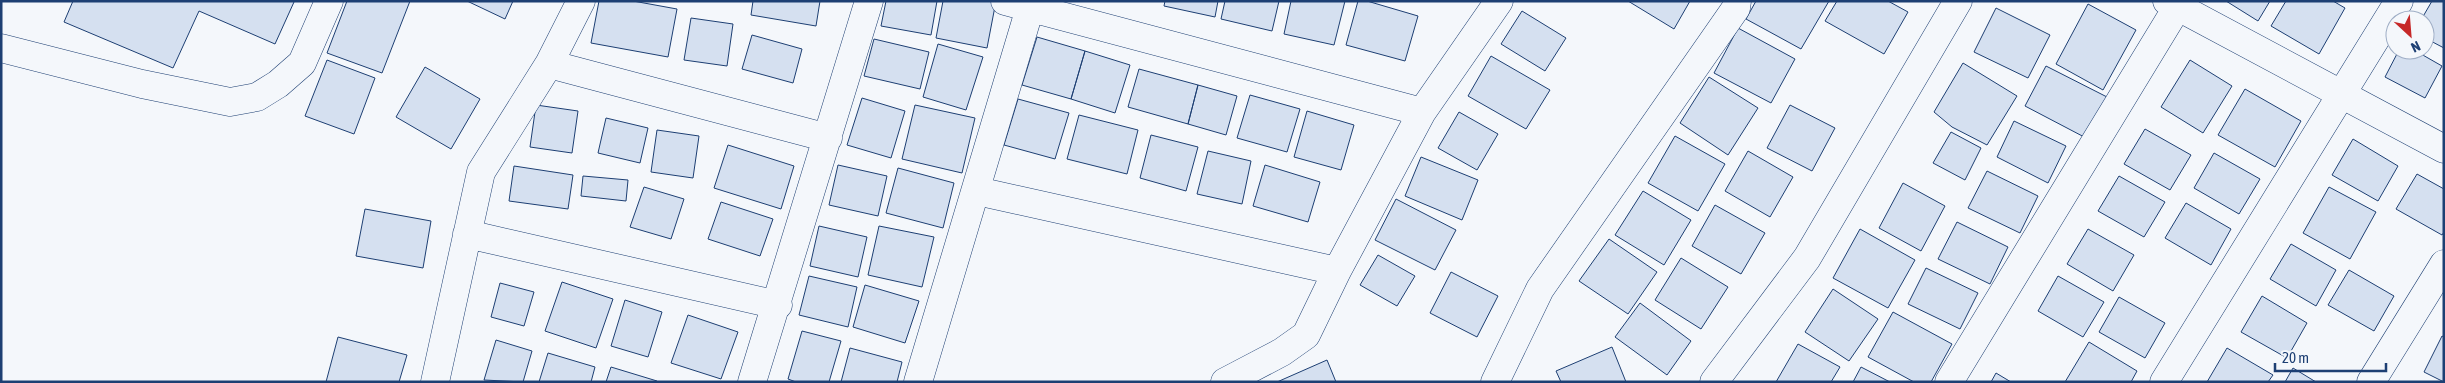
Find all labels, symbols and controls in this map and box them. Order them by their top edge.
north arrow [2385,10,2435,60]
text: N [2408,38,2423,56]
scale bar [2275,340,2386,372]
text: 20 m [2282,349,2309,366]

